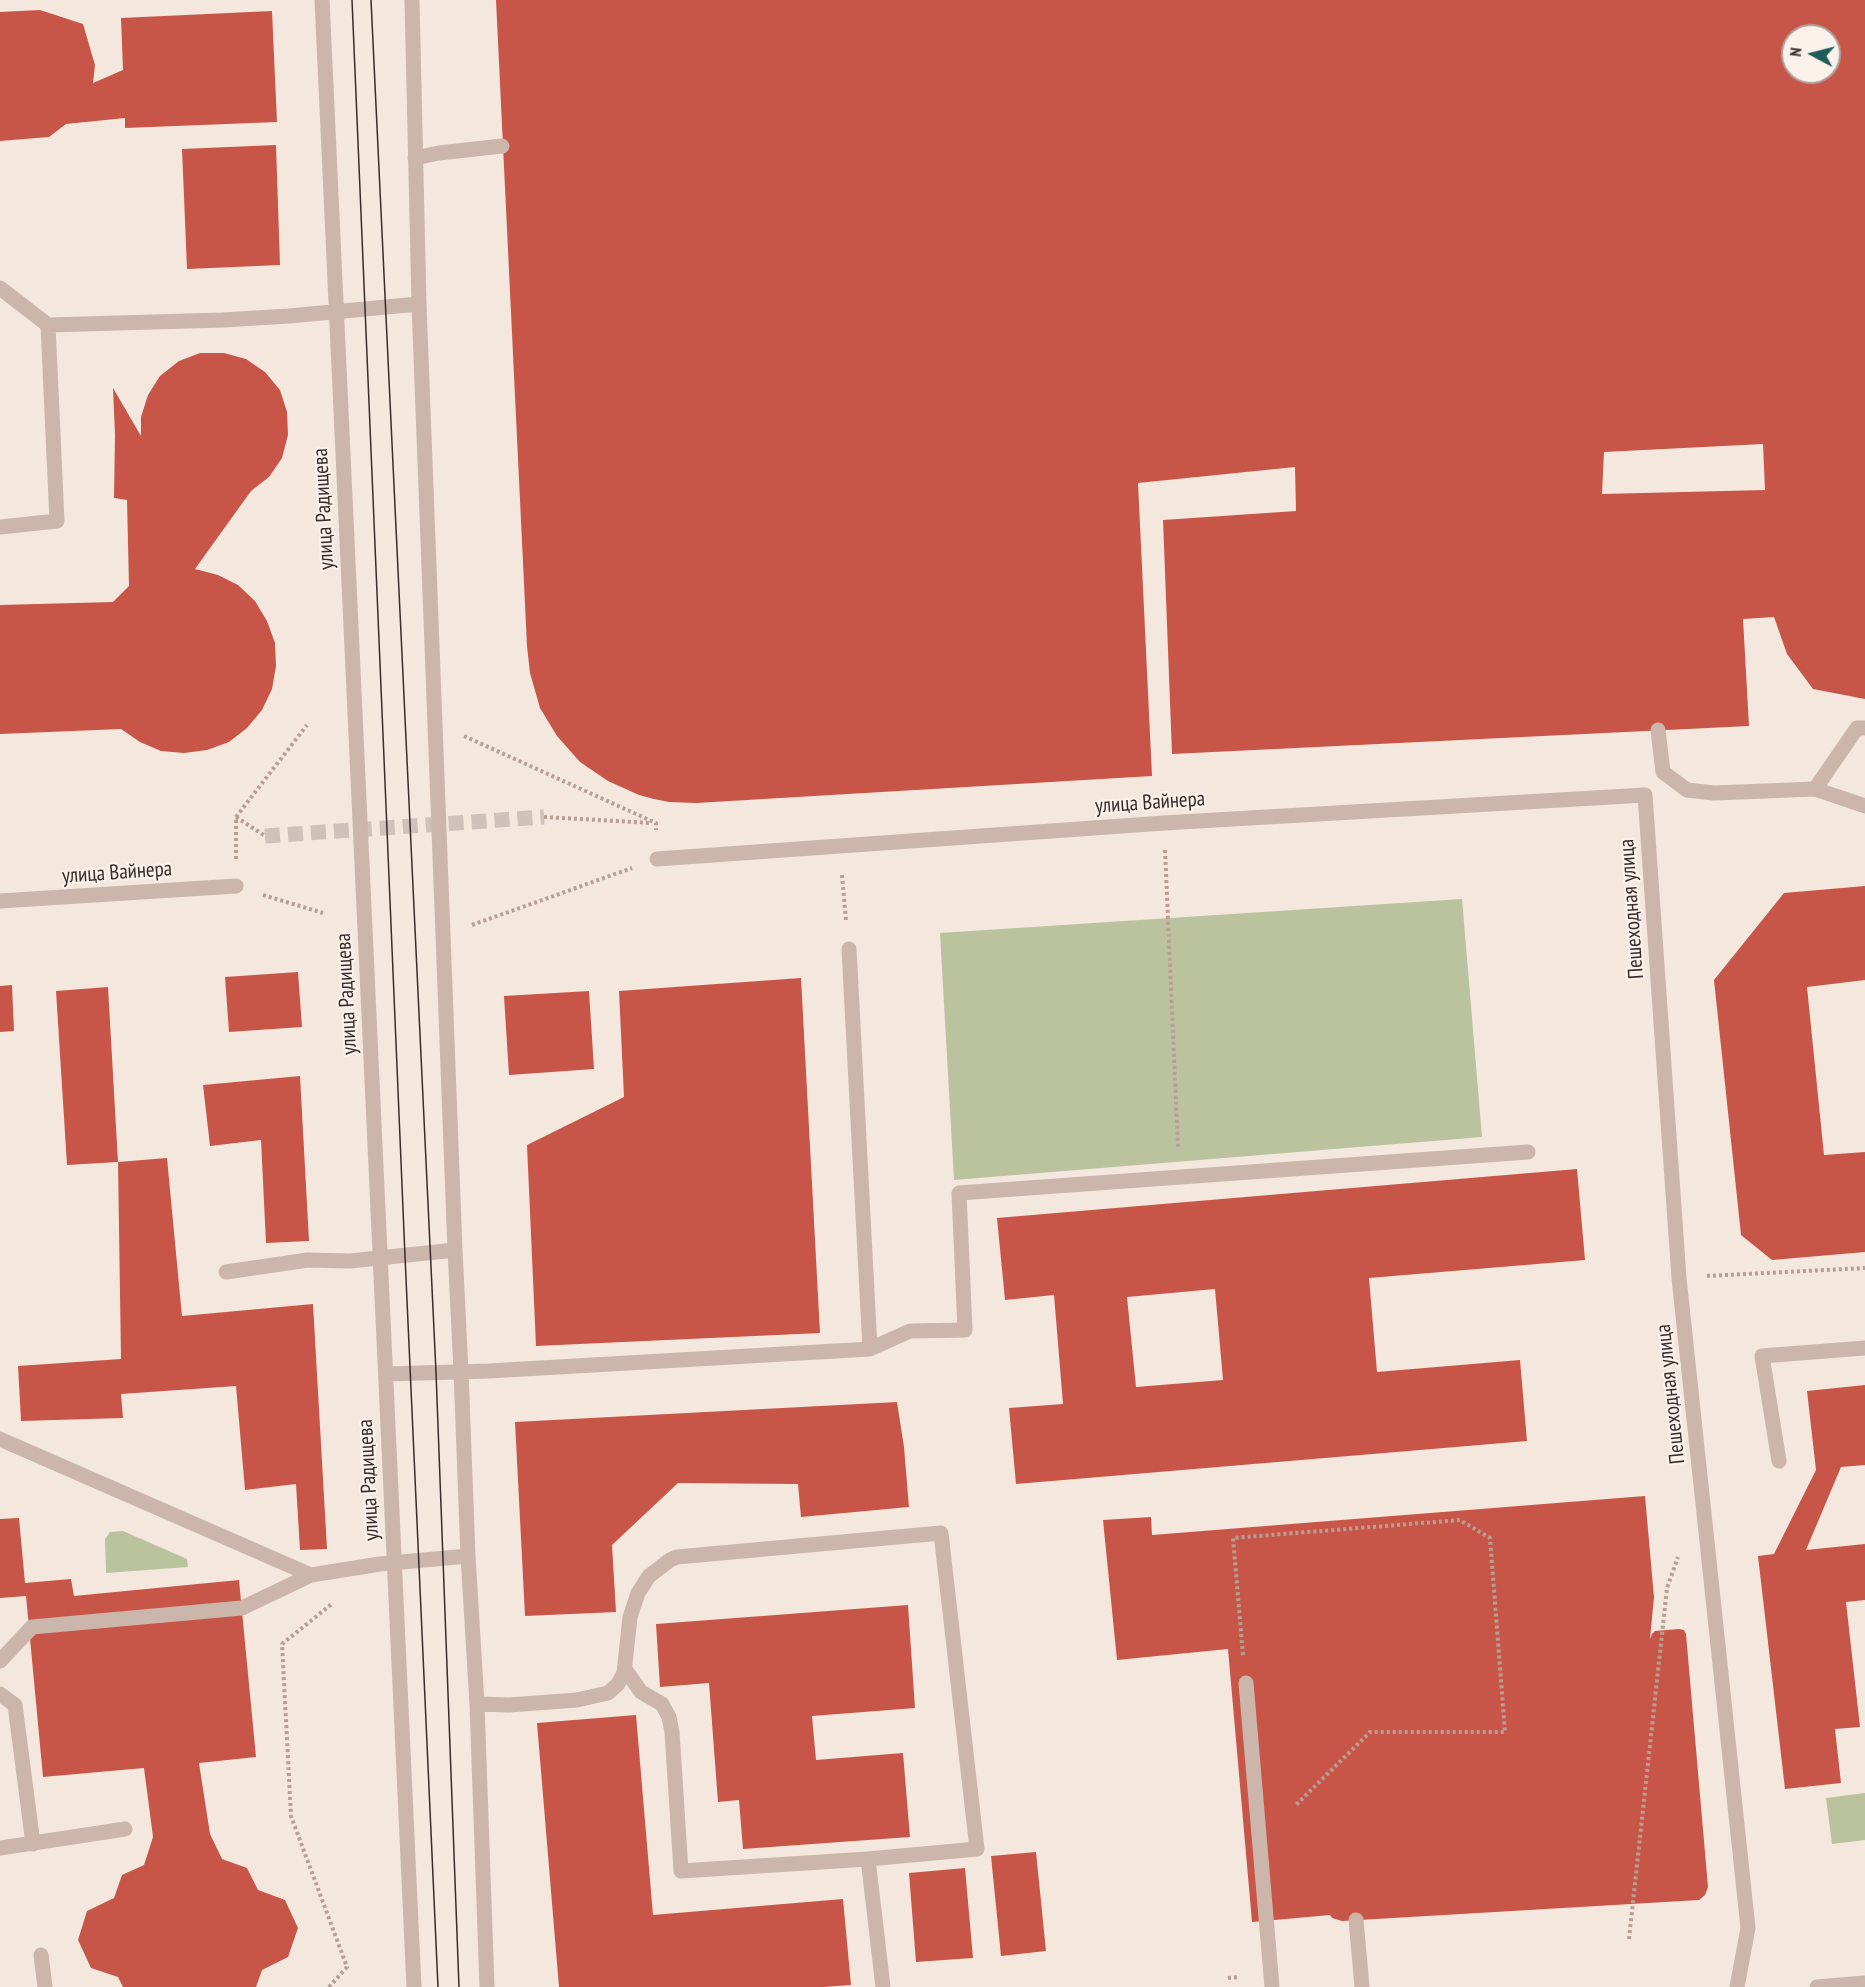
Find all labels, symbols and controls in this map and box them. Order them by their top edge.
north arrow [1781,24,1841,84]
text: N [1785,47,1806,58]
street label: улица Радищева [308,448,340,570]
street label: улица Вайнера [1094,787,1206,819]
street label: Пешеходная улица [1615,838,1649,980]
street label: улица Вайнера [61,857,173,889]
street label: улица Радищева [331,933,363,1055]
street label: Пешеходная улица [1651,1323,1691,1465]
street label: улица Радищева [353,1419,385,1541]

